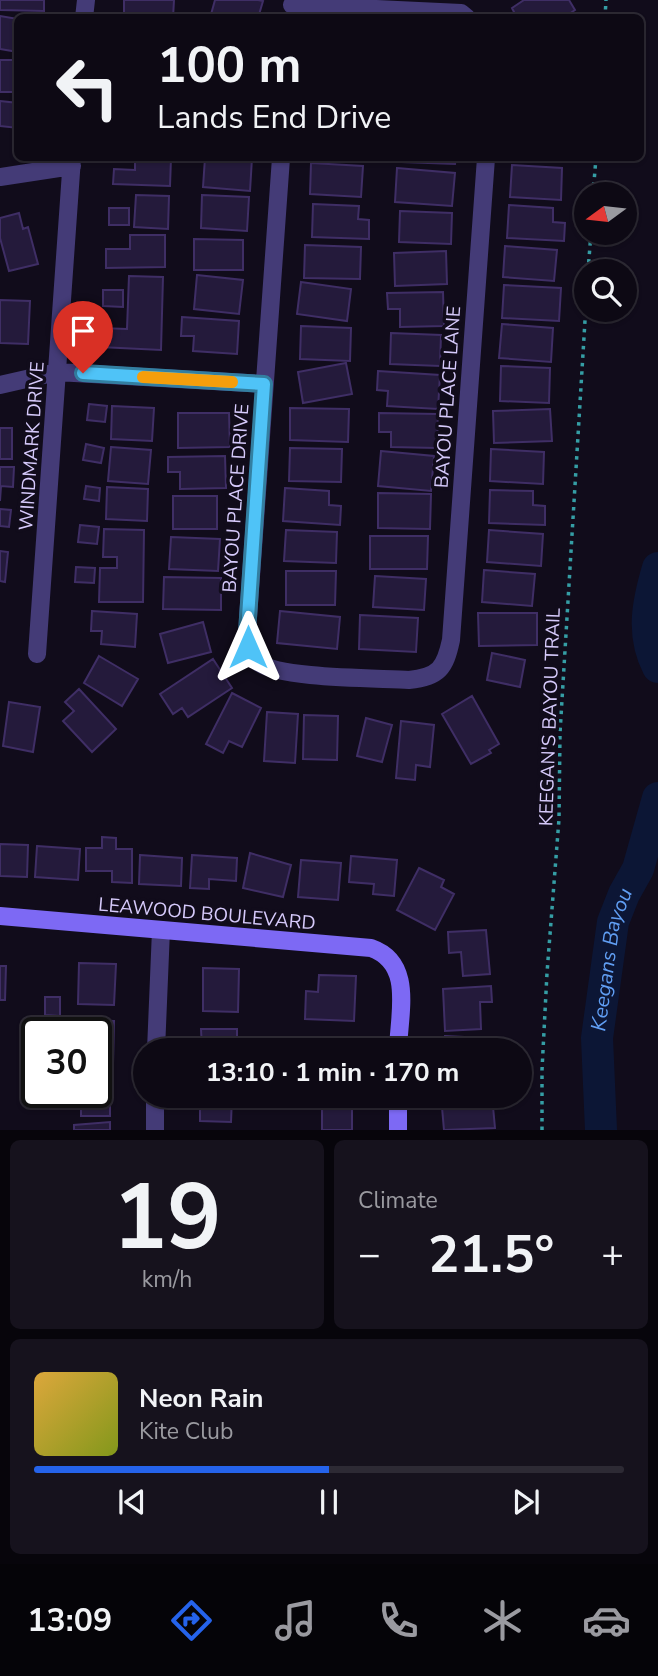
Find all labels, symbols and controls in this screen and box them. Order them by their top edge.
text: 100 m [157,32,301,99]
icon: left [42,42,133,133]
text: Lands End Drive [157,96,391,139]
north arrow [574,182,637,245]
map controls [574,182,637,322]
button: search [574,259,637,322]
pin [53,301,113,373]
street label: BAYOU PLACE LANE [429,305,467,489]
icon: arrive [64,312,102,350]
street label: WINDMARK DRIVE [13,361,51,531]
street label: BAYOU PLACE DRIVE [216,403,256,593]
street label: KEEGAN'S BAYOU TRAIL [533,607,567,827]
position arrow [211,610,285,684]
water label: Keegans Bayou [584,884,639,1033]
street label: LEAWOOD BOULEVARD [97,892,317,936]
speed limit sign: 30 [21,1017,112,1108]
text: 13:10 · 1 min · 170 m [206,1055,459,1090]
text: 19 [112,1156,222,1280]
text: Climate [358,1185,438,1216]
text: 21.5° [428,1219,554,1290]
text: − [358,1229,381,1280]
text: + [601,1229,624,1280]
text: km/h [142,1264,192,1295]
text: Neon Rain [139,1381,264,1416]
text: Kite Club [139,1416,233,1447]
icon: previous [113,1483,151,1521]
icon: pause [310,1483,348,1521]
icon: next [507,1483,545,1521]
icon: directions [167,1596,216,1645]
icon: music [271,1596,320,1645]
icon: phone [374,1596,423,1645]
icon: climate [478,1596,527,1645]
icon: car [582,1596,631,1645]
text: 13:09 [27,1599,112,1642]

